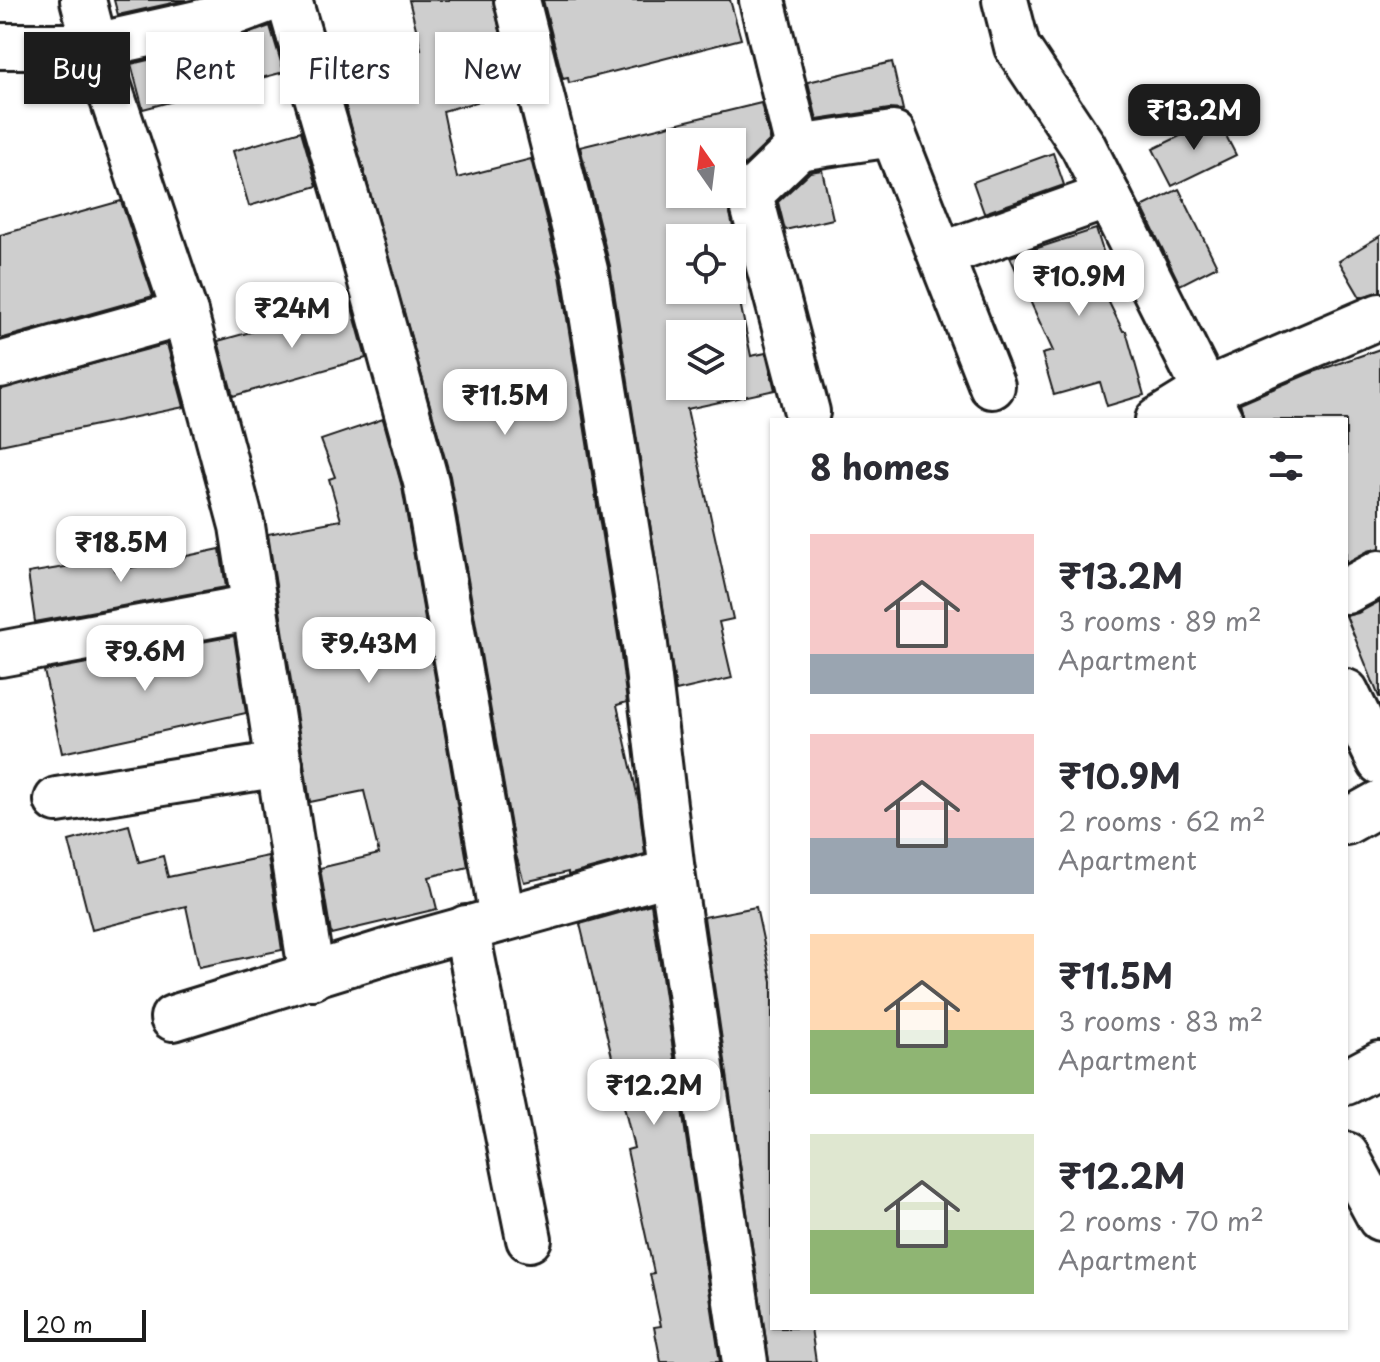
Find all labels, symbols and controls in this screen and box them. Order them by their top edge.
chip: Buy [24,32,130,104]
chip: Rent [146,32,264,104]
chip: Filters [280,32,419,104]
chip: New [435,32,549,104]
pin: ₹13.2M [1129,84,1259,152]
text: ₹13.2M [1146,90,1242,129]
north arrow [666,128,746,208]
map controls [666,128,746,400]
button: locate [666,224,746,304]
pin: ₹10.9M [1014,250,1144,318]
text: ₹10.9M [1032,256,1126,295]
pin: ₹24M [245,282,339,350]
text: ₹24M [254,288,330,327]
button: layers [666,320,746,400]
pin: ₹11.5M [440,369,570,437]
text: ₹11.5M [461,375,549,414]
text: 8 homes [810,440,950,492]
icon: filters [1264,444,1308,488]
pin: ₹18.5M [56,516,186,584]
text: ₹18.5M [74,522,168,561]
text: ₹13.2M [1058,549,1183,601]
icon: home [874,566,970,662]
text: 3 rooms · 89 m² [1058,601,1262,640]
pin: ₹9.43M [304,617,434,685]
text: ₹9.43M [320,623,418,662]
pin: ₹9.6M [89,625,201,693]
text: ₹9.6M [104,631,186,670]
text: Apartment [1058,640,1197,679]
text: ₹10.9M [1058,749,1181,801]
icon: home [874,766,970,862]
text: 2 rooms · 62 m² [1058,801,1266,840]
text: Apartment [1058,840,1197,879]
text: ₹11.5M [1058,949,1173,1001]
icon: home [874,966,970,1062]
text: 3 rooms · 83 m² [1058,1001,1263,1040]
text: Apartment [1058,1040,1197,1079]
pin: ₹12.2M [589,1059,719,1127]
text: ₹12.2M [605,1065,703,1104]
text: ₹12.2M [1058,1149,1185,1201]
icon: home [874,1166,970,1262]
text: 2 rooms · 70 m² [1058,1201,1264,1240]
text: Apartment [1058,1240,1197,1279]
scale bar [24,1306,146,1342]
text: 20 m [36,1307,93,1340]

